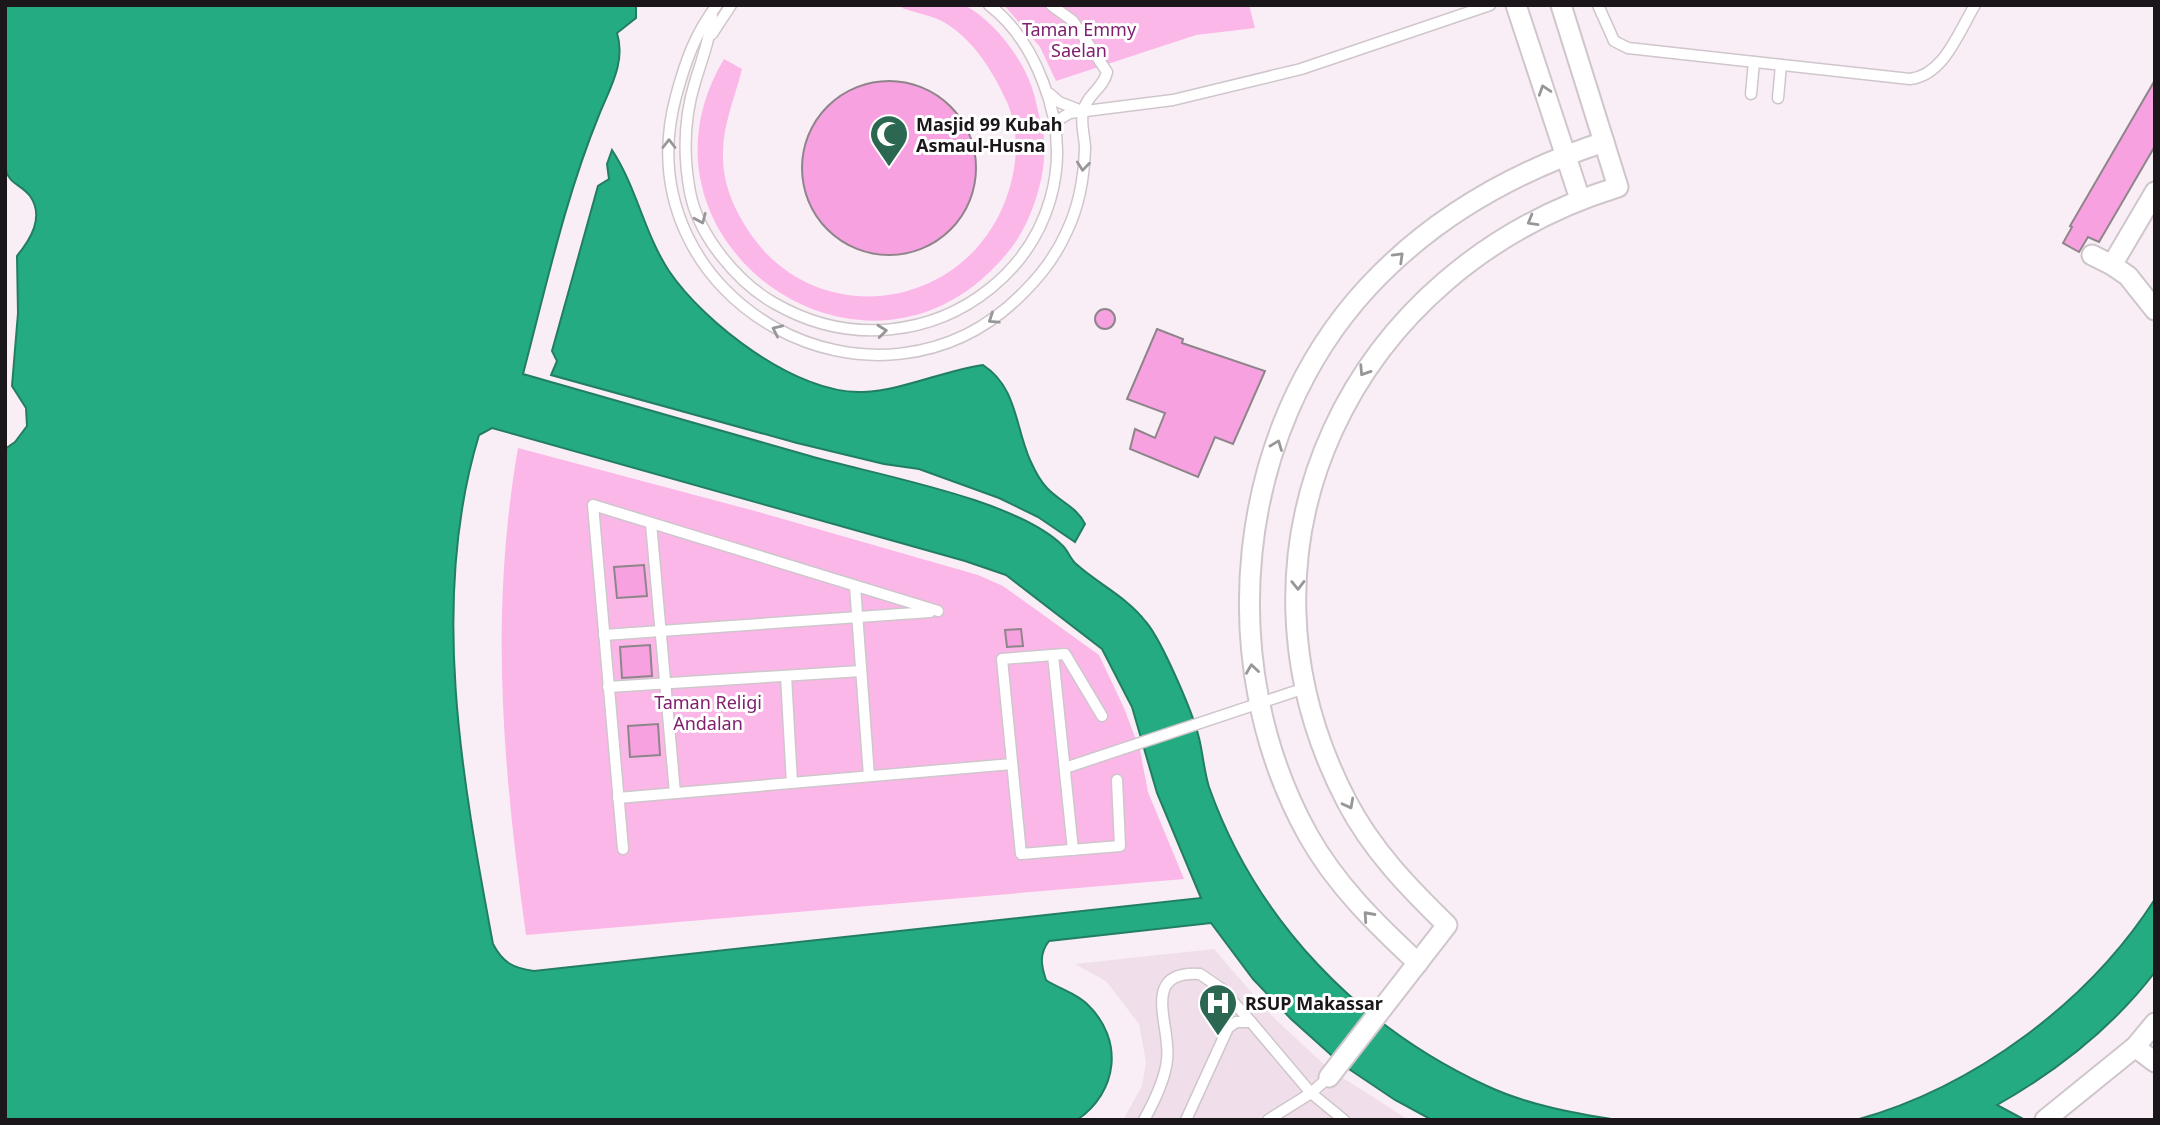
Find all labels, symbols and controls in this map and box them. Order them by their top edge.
park label: Taman Emmy Saelan [1022,17,1137,62]
one-way arrow [1537,85,1552,97]
place label: Masjid 99 Kubah Asmaul-Husna [916,112,1062,157]
mosque icon: Masjid 99 Kubah Asmaul-Husna [868,113,910,168]
one-way arrow [661,139,677,149]
one-way arrow [1076,161,1091,172]
one-way arrow [693,212,707,224]
one-way arrow [1527,213,1540,226]
one-way arrow [1391,252,1404,265]
one-way arrow [988,311,1001,323]
one-way arrow [772,324,784,338]
one-way arrow [877,324,888,339]
one-way arrow [1360,363,1373,376]
one-way arrow [1268,440,1282,452]
one-way arrow [1290,580,1305,591]
one-way arrow [1245,664,1260,675]
park label: Taman Religi Andalan [654,690,762,735]
one-way arrow [1341,797,1354,809]
one-way arrow [1364,911,1377,924]
hospital icon: RSUP Makassar [1197,982,1239,1037]
place label: RSUP Makassar [1245,991,1383,1015]

